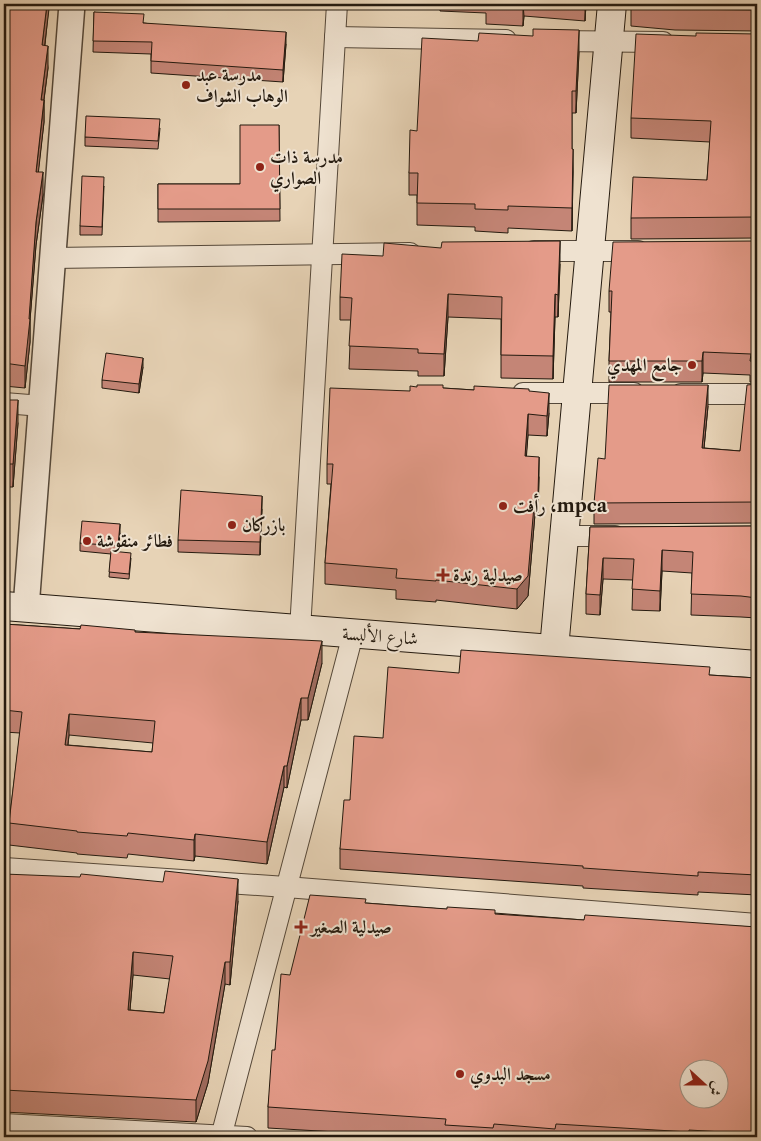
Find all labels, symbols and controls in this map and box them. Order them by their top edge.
place label: مدرسة عبد الوهاب الشواف [196,64,288,107]
marker: مدرسة عبد الوهاب الشواف [180,79,192,91]
place label: مدرسة ذات الصواري [270,146,343,193]
marker: مدرسة ذات الصواري [254,161,266,173]
place label: جامع المهدي [607,354,682,382]
marker: جامع المهدي [686,359,698,371]
place label: رأفت ،mpca [513,493,608,517]
marker: رأفت ،mpca [497,500,509,512]
place label: بازركان [242,514,286,536]
marker: بازركان [226,519,238,531]
place label: فطائر منقوشة [97,530,173,552]
marker: فطائر منقوشة [81,535,93,547]
place label: صيدلية رندة [453,564,523,586]
marker: صيدلية رندة [437,569,449,581]
street label: شارع الألبسة [341,620,419,654]
place label: صيدلية الصغير [309,916,392,938]
marker: صيدلية الصغير [295,921,307,933]
north arrow [678,1058,728,1108]
place label: مسجد البدوي [470,1063,551,1089]
marker: مسجد البدوي [454,1068,466,1080]
text: ش [705,1079,727,1098]

